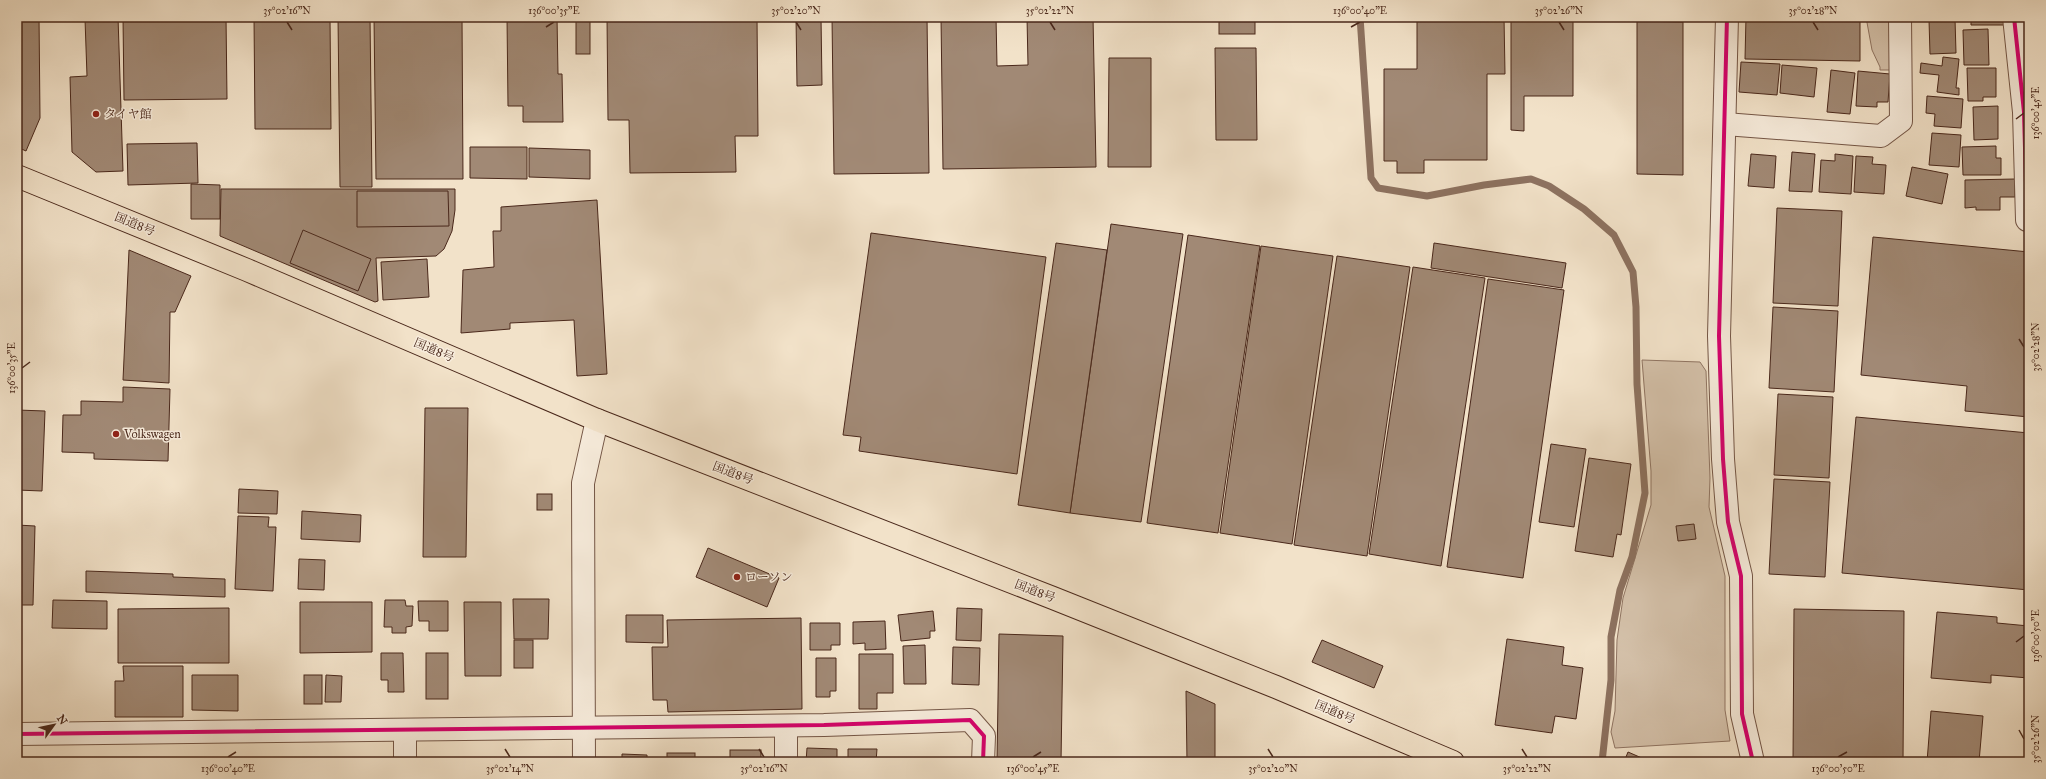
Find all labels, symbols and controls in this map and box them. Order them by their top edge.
text: 35°02'16"N [263,5,311,17]
text: 136°00'35"E [528,5,580,17]
text: 35°02'20"N [771,5,821,17]
text: 35°02'22"N [1026,5,1075,17]
text: 136°00'40"E [1333,5,1387,17]
text: 35°02'26"N [1535,5,1584,17]
text: 35°02'28"N [1789,5,1838,17]
text: 136°00'45"E [2030,87,2042,139]
place label: タイヤ館 [104,107,152,121]
marker: タイヤ館 [91,109,101,119]
street label: 国道8号 [113,210,157,238]
text: 35°02'28"N [2030,322,2042,371]
street label: 国道8号 [412,335,456,365]
text: 136°00'35"E [6,342,18,394]
place label: Volkswagen [123,427,181,442]
marker: Volkswagen [111,429,121,439]
street label: 国道8号 [711,459,755,487]
place label: ローソン [745,570,793,584]
marker: ローソン [732,572,742,582]
street label: 国道8号 [1013,577,1057,605]
text: 136°00'50"E [2030,609,2042,663]
street label: 国道8号 [1313,697,1357,727]
north arrow [34,705,74,745]
text: N [54,712,70,728]
text: 35°02'26"N [2030,714,2042,763]
text: 136°00'40"E [201,763,255,775]
text: 35°02'14"N [486,763,535,775]
text: 35°02'16"N [740,763,788,775]
text: 136°00'45"E [1007,763,1059,775]
text: 35°02'20"N [1248,763,1298,775]
text: 35°02'22"N [1503,763,1552,775]
text: 136°00'50"E [1811,763,1865,775]

